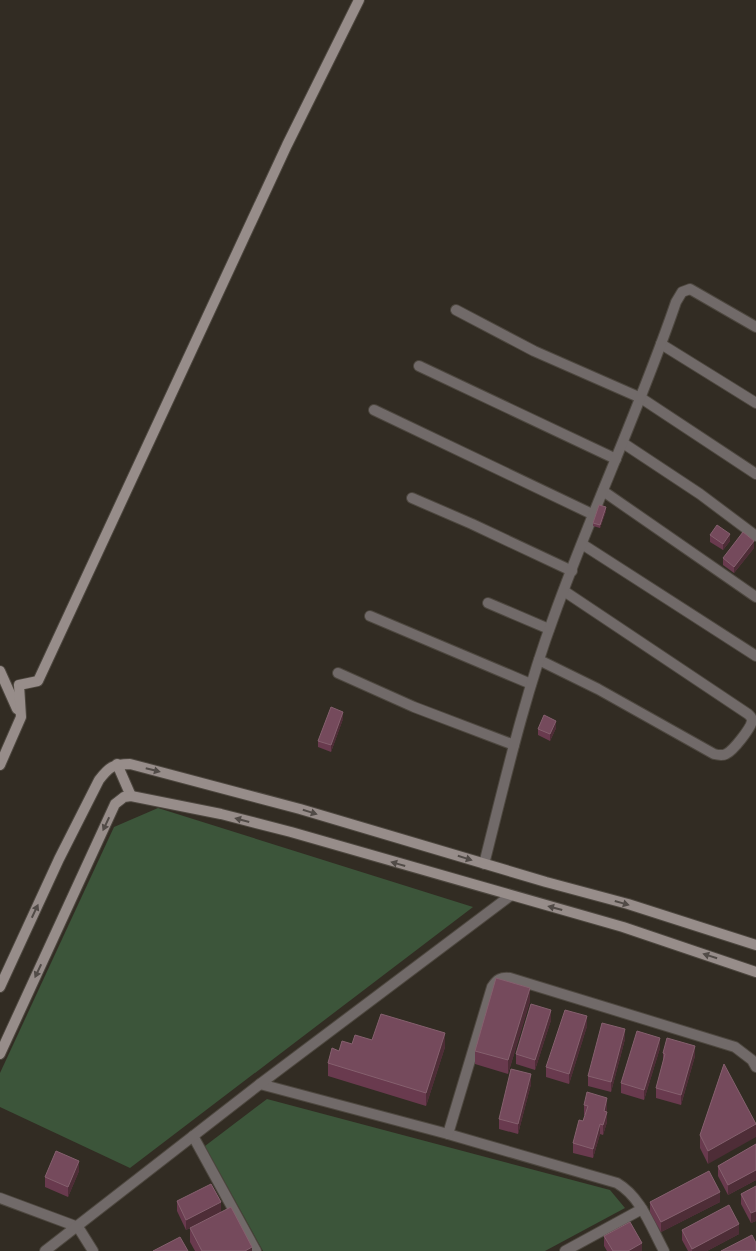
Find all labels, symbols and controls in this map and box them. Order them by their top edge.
one-way arrow [145,766,160,774]
one-way arrow [302,808,317,816]
one-way arrow [234,815,249,823]
one-way arrow [101,817,109,831]
one-way arrow [458,855,473,863]
one-way arrow [391,859,406,867]
one-way arrow [614,899,629,907]
one-way arrow [31,904,39,918]
one-way arrow [547,904,562,912]
one-way arrow [702,952,717,960]
one-way arrow [34,964,42,978]

